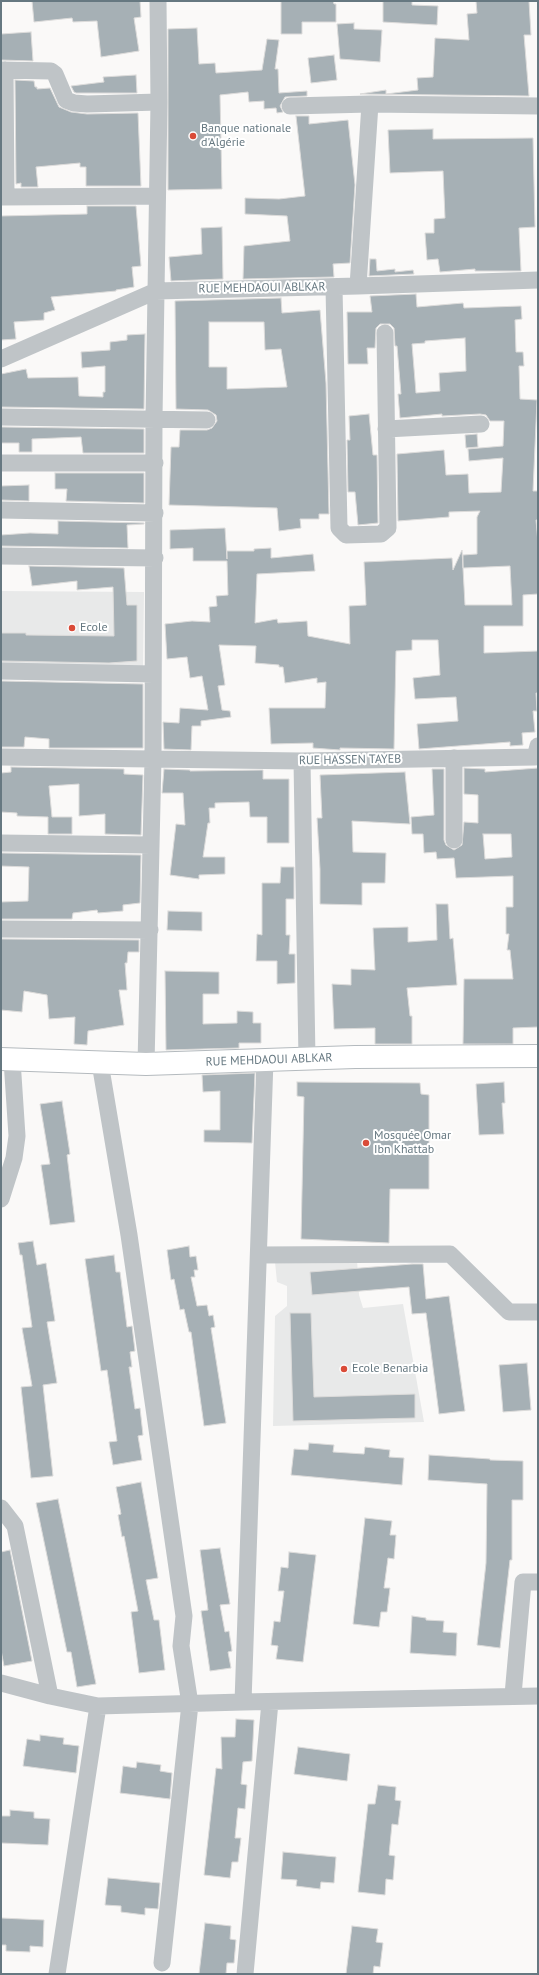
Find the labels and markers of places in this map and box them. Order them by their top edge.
place label: Banque nationale d'Algérie [201,122,291,150]
marker: Banque nationale d'Algérie [188,131,198,141]
place label: Ecole [80,621,108,635]
marker: Ecole [67,623,77,633]
place label: Mosquée Omar Ibn Khattab [374,1129,451,1157]
marker: Mosquée Omar Ibn Khattab [361,1138,371,1148]
place label: Ecole Benarbia [352,1362,428,1376]
marker: Ecole Benarbia [339,1364,349,1374]

